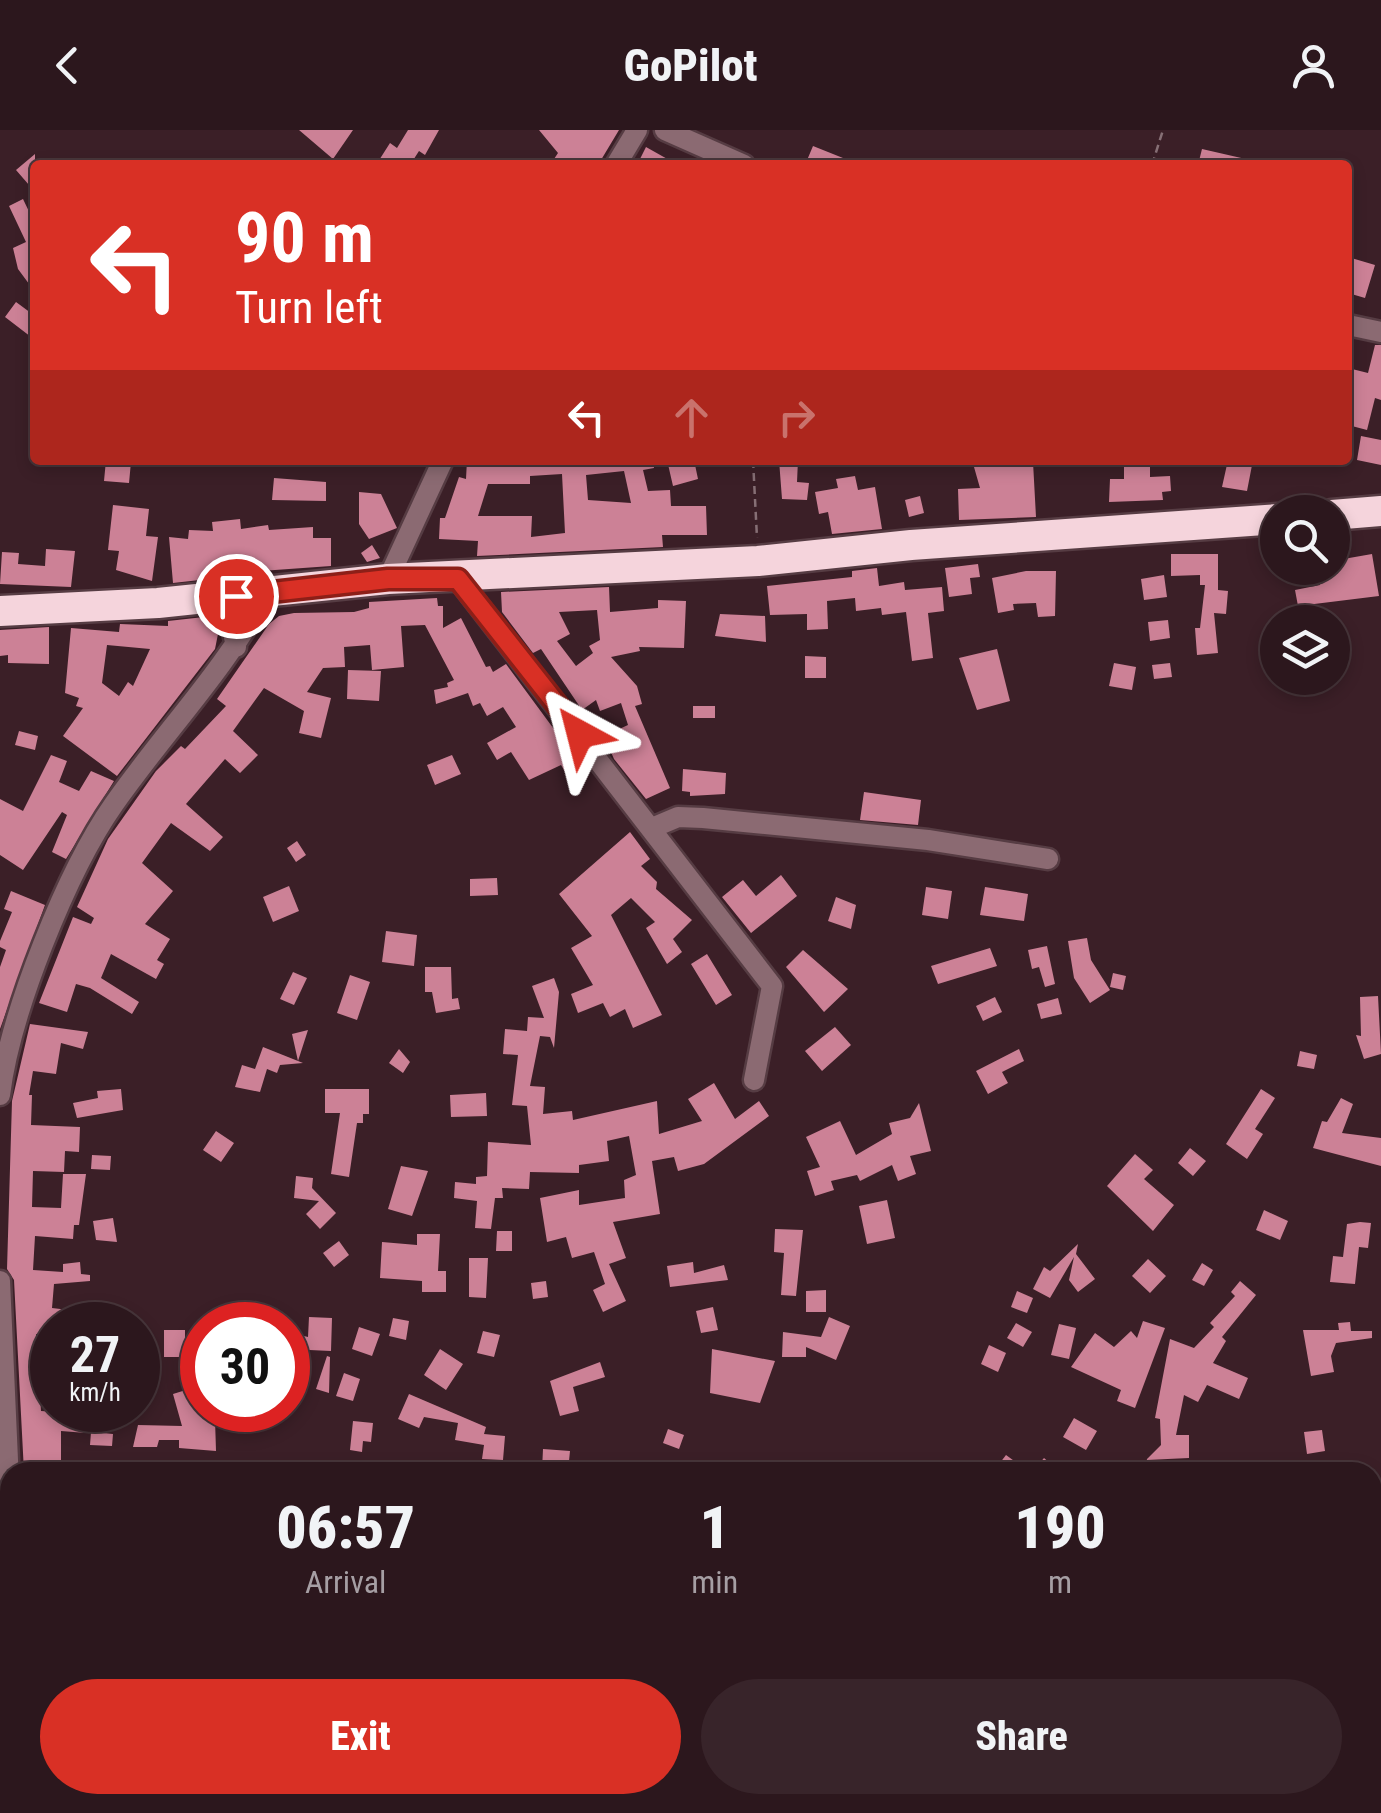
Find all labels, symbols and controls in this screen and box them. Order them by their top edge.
icon: back [40,38,95,93]
icon: person [1286,38,1341,93]
text: GoPilot [624,39,757,92]
text: 90 m [235,197,374,279]
icon: left [70,200,200,330]
text: Turn left [235,281,383,334]
icon: left [559,390,614,445]
icon: ahead [664,390,719,445]
icon: right [769,390,824,445]
map controls [1260,495,1350,695]
button: search [1260,495,1350,585]
pin [194,554,279,639]
icon: arrive [209,569,264,624]
button: layers [1260,605,1350,695]
position arrow [528,682,632,786]
speed limit sign: 30 [180,1302,310,1432]
text: 27 [70,1326,120,1384]
text: km/h [69,1378,121,1407]
text: 06:57 [276,1492,415,1563]
text: 1 [699,1492,730,1563]
text: 190 [1014,1492,1106,1563]
text: Arrival [305,1563,386,1601]
text: min [691,1563,738,1601]
text: m [1048,1563,1072,1601]
button: Exit [40,1679,681,1794]
button: Share [701,1679,1342,1794]

